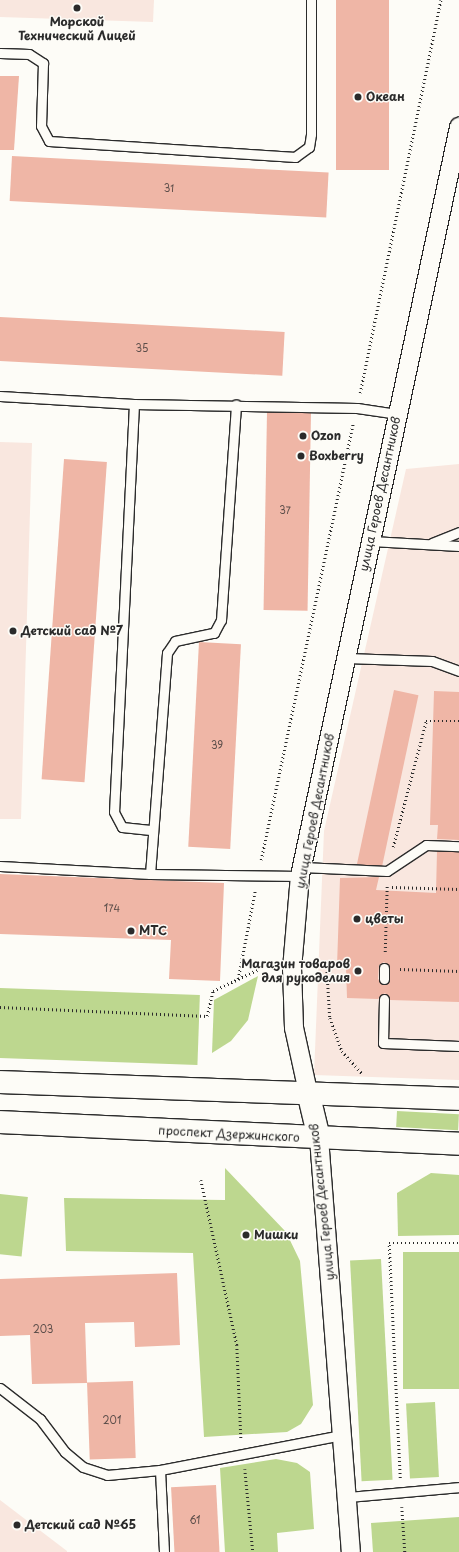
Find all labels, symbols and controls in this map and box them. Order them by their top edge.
marker: Морской Технический Лицей [72,3,82,13]
place label: Морской Технический Лицей [18,15,136,43]
place label: Океан [366,90,405,104]
marker: Океан [353,92,363,102]
house number: 31 [164,182,174,194]
house number: 35 [136,342,148,354]
street label: улица Героев Десантников [356,415,404,573]
place label: Ozon [311,429,341,443]
marker: Ozon [298,431,308,441]
place label: Boxberry [309,449,364,463]
marker: Boxberry [296,451,306,461]
house number: 37 [279,504,291,516]
place label: Детский сад №7 [21,624,123,638]
marker: Детский сад №7 [8,626,18,636]
street label: улица Героев Десантников [293,732,337,890]
house number: 39 [211,739,223,751]
house number: 174 [104,902,120,914]
place label: цветы [365,912,404,926]
marker: цветы [352,914,362,924]
place label: МТС [139,924,167,938]
marker: МТС [126,926,136,936]
place label: Магазин товаров для рукоделия [241,957,350,985]
marker: Магазин товаров для рукоделия [353,966,363,976]
street label: улица Героев Десантников [307,1122,337,1282]
street label: проспект Дзержинского [158,1123,300,1145]
place label: Мишки [254,1228,299,1242]
marker: Мишки [241,1230,251,1240]
house number: 203 [33,1323,53,1335]
house number: 201 [103,1414,121,1426]
house number: 61 [189,1514,201,1526]
place label: Детский сад №65 [25,1518,137,1532]
marker: Детский сад №65 [12,1520,22,1530]

